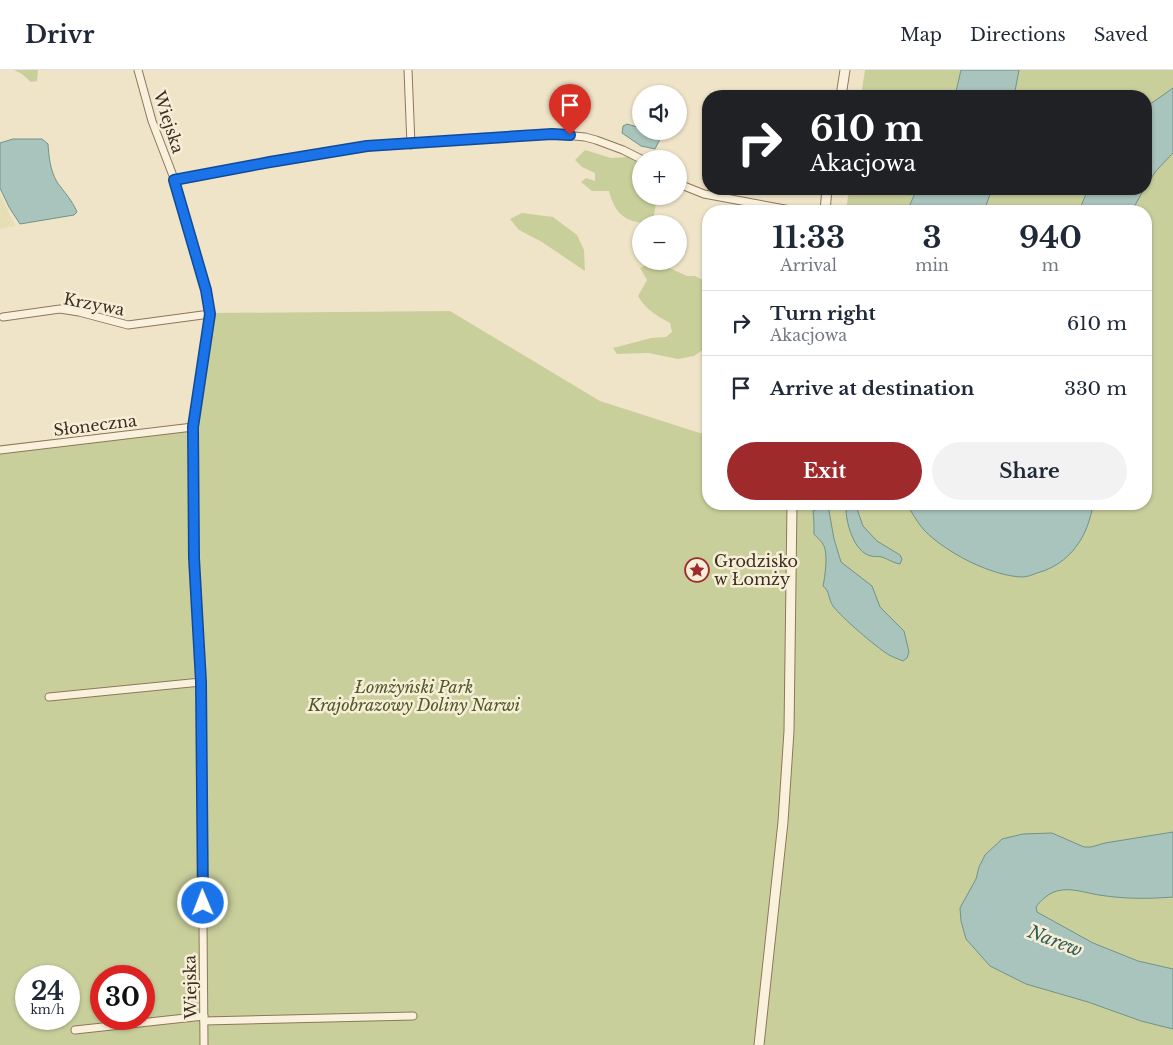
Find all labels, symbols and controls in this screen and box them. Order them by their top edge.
text: Drivr [25,20,94,49]
text: Map [900,24,942,46]
text: Directions [970,24,1066,46]
text: Saved [1094,24,1148,46]
pin [549,84,591,135]
map controls [632,85,687,270]
button: sound [632,85,687,140]
street label: Wiejska [149,87,188,156]
icon: arrive [556,91,584,119]
text: 610 m [810,107,923,150]
icon: right [727,110,792,175]
button: + [632,150,687,205]
text: Akacjowa [810,150,916,177]
button: − [632,215,687,270]
text: 11:33 [772,219,845,256]
text: 3 [922,219,942,256]
text: 940 [1019,219,1082,256]
text: Arrival [780,255,837,275]
text: min [915,255,949,275]
text: m [1042,255,1059,275]
street label: Krzywa [62,288,126,320]
text: Turn right [770,302,876,325]
icon: right [727,309,755,337]
text: 610 m [1067,312,1127,335]
text: Akacjowa [770,325,847,345]
icon: arrive [727,374,755,402]
text: Arrive at destination [770,377,974,400]
text: 330 m [1064,377,1127,400]
street label: Słoneczna [52,410,138,440]
button: Exit [727,442,922,500]
button: Share [932,442,1127,500]
place label: Grodzisko w Łomży [714,551,798,589]
place icon: Grodzisko w Łomży [684,557,710,583]
park label: Łomżyński Park Krajobrazowy Doliny Narwi [307,677,521,715]
position arrow [176,876,228,928]
water label: Narew [1024,920,1085,961]
street label: Wiejska [179,955,201,1020]
speed limit sign: 30 [90,965,155,1030]
text: 24 [31,976,64,1007]
text: km/h [30,1002,65,1017]

